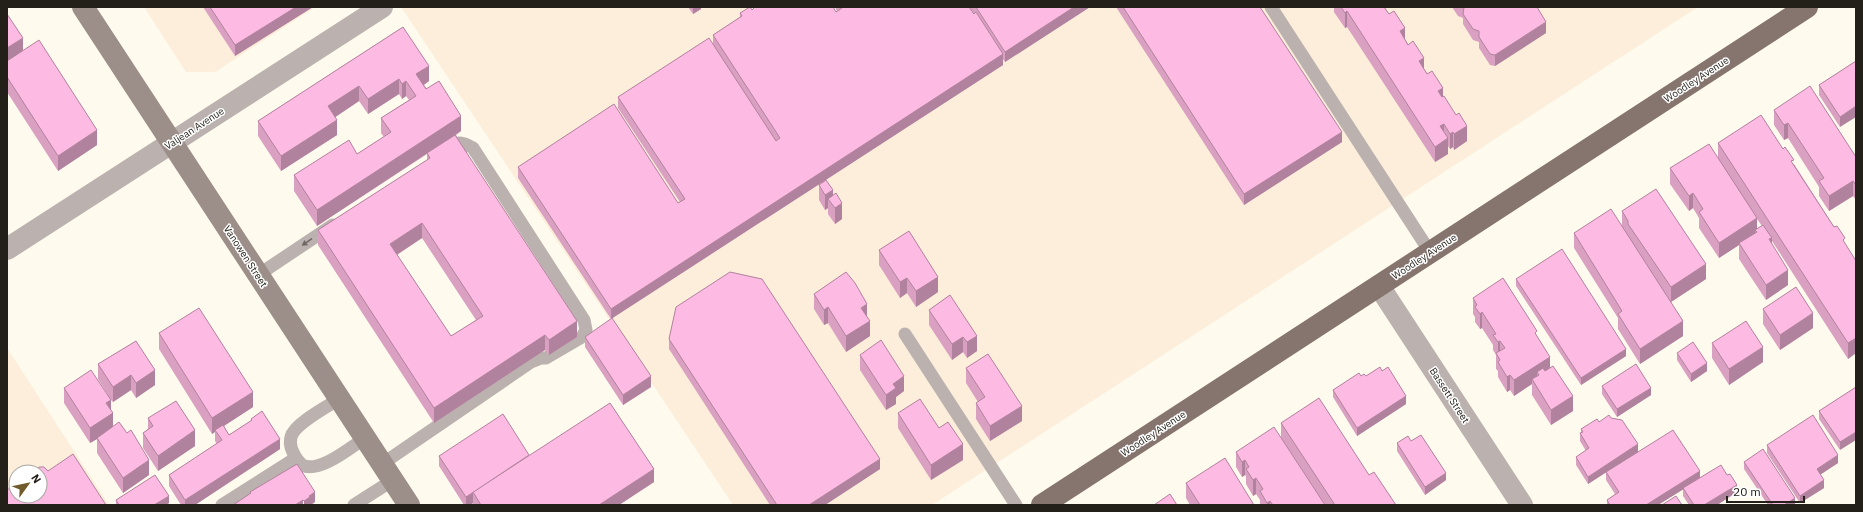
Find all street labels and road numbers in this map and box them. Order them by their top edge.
street label: Woodley Avenue [1661,53,1732,105]
street label: Valjean Avenue [162,104,227,153]
street label: Vanowen Street [221,223,271,290]
street label: Woodley Avenue [1389,230,1460,282]
street label: Bassett Street [1427,365,1473,426]
street label: Woodley Avenue [1118,407,1189,459]

